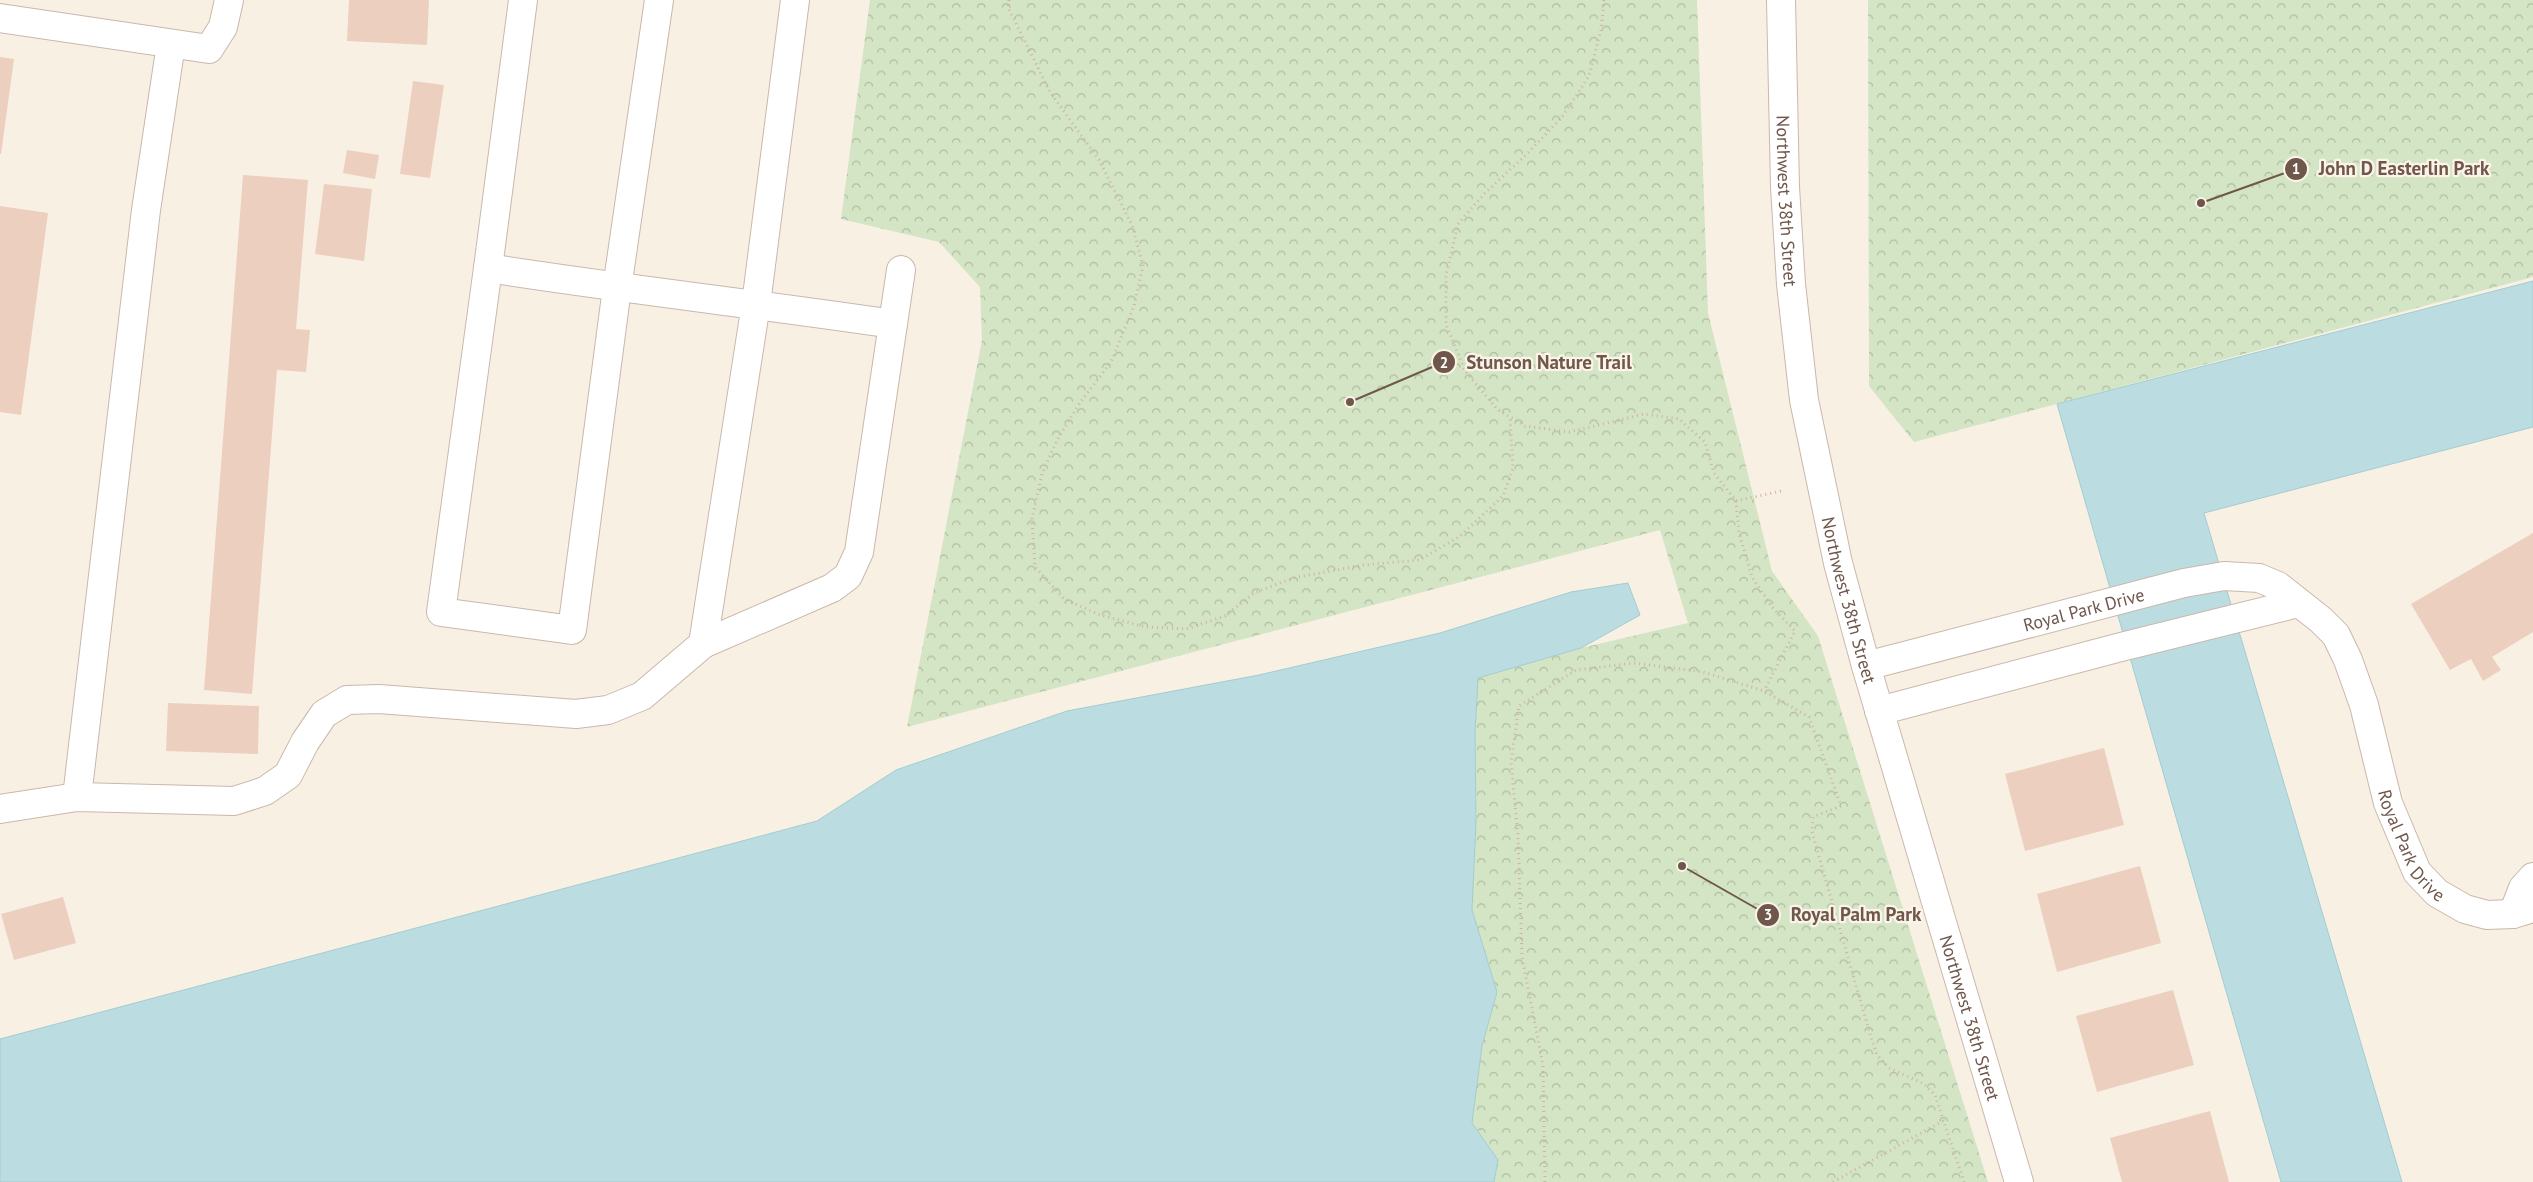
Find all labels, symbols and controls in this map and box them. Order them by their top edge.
street label: Northwest 38th Street [1772,115,1803,287]
callout: John D Easterlin Park [2283,152,2499,186]
text: John D Easterlin Park [2318,156,2490,180]
text: 1 [2292,159,2300,178]
callout: Stunson Nature Trail [1431,345,1642,379]
text: Stunson Nature Trail [1466,350,1632,374]
text: 2 [1440,353,1448,372]
street label: Northwest 38th Street [1817,514,1882,686]
street label: Royal Park Drive [2021,582,2147,636]
street label: Royal Park Drive [2374,787,2449,906]
callout: Royal Palm Park [1756,898,1931,932]
text: Royal Palm Park [1791,902,1922,926]
text: 3 [1764,905,1772,924]
street label: Northwest 38th Street [1935,932,2006,1103]

